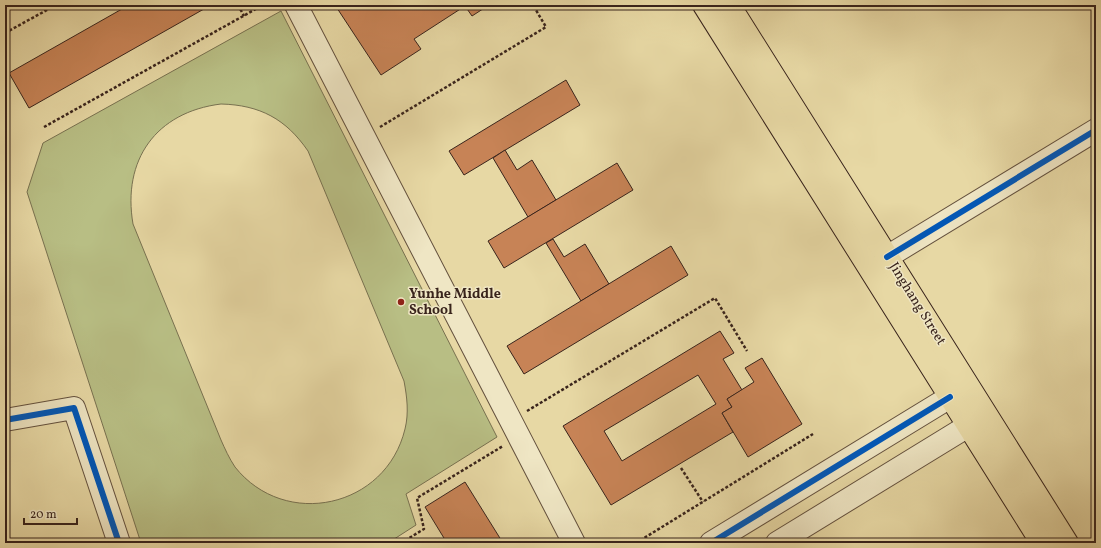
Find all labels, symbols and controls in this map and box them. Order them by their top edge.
street label: Jinghang Street [884,259,950,349]
place label: Yunhe Middle School [409,285,501,320]
marker: Yunhe Middle School [396,297,406,307]
scale bar [24,500,77,526]
text: 20 m [30,507,57,523]

